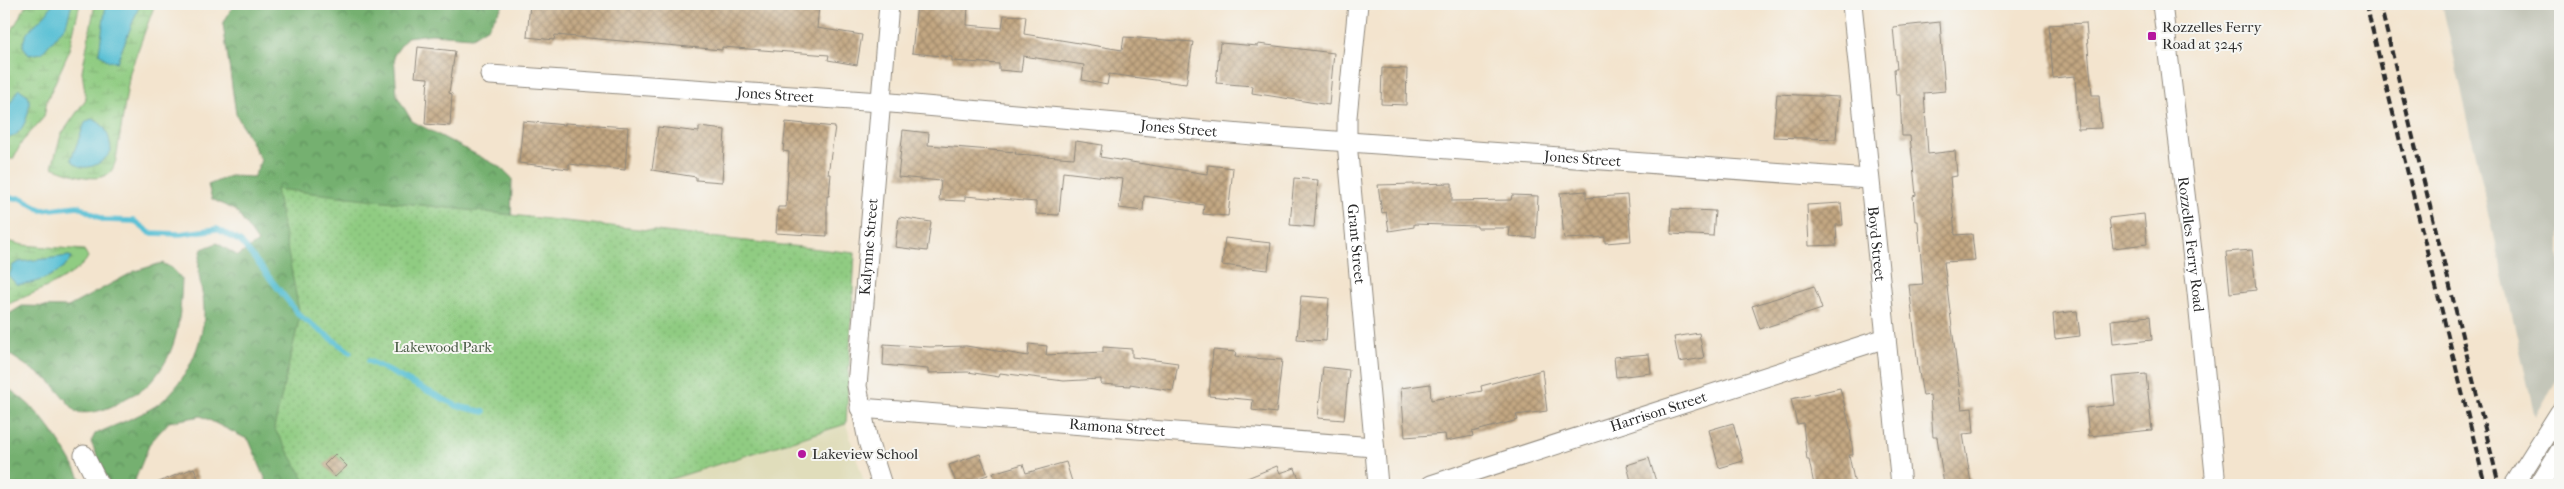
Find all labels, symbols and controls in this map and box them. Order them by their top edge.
place label: Rozzelles Ferry Road at 3245 [2162,18,2262,53]
marker: Rozzelles Ferry Road at 3245 [2146,30,2158,42]
street label: Jones Street [735,83,815,106]
street label: Jones Street [1139,116,1219,141]
street label: Jones Street [1543,147,1623,170]
street label: Rozzelles Ferry Road [2174,176,2208,314]
street label: Kalynne Street [856,197,882,296]
street label: Grant Street [1344,203,1369,286]
street label: Boyd Street [1864,205,1889,283]
park label: Lakewood Park [394,338,492,356]
street label: Harrison Street [1608,387,1710,436]
street label: Ramona Street [1068,415,1167,440]
place label: Lakeview School [812,445,918,463]
marker: Lakeview School [796,448,808,460]

